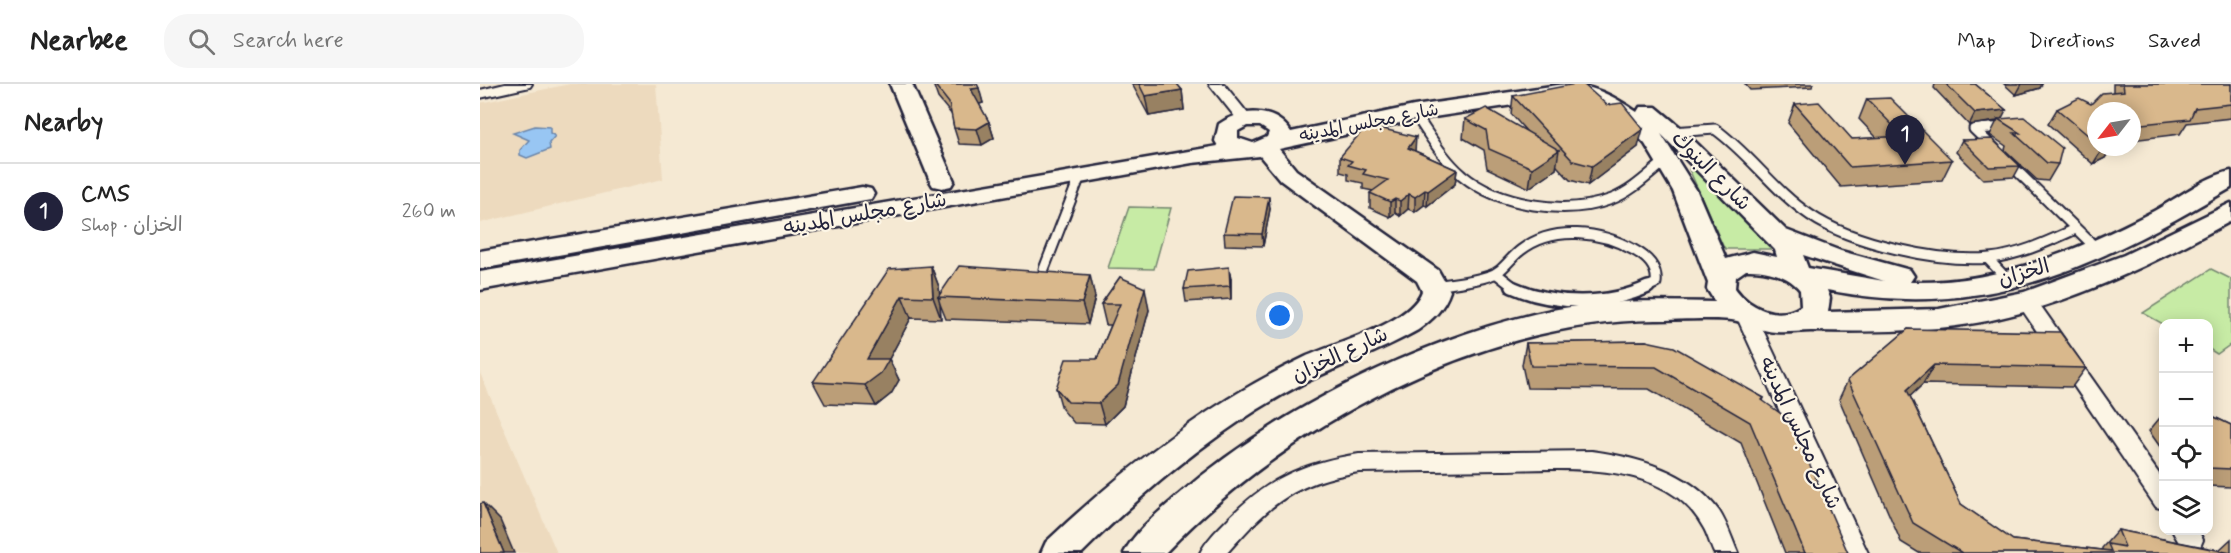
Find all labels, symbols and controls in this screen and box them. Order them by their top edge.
search box [164,14,584,68]
text: Nearbee [30,23,128,60]
icon: search [185,25,218,58]
text: Search here [233,27,344,55]
text: Map [1957,27,1996,55]
text: Directions [2029,27,2115,55]
text: Saved [2148,27,2201,55]
street label: شارع مجلس المدينه [1297,98,1441,148]
north arrow [2087,102,2141,156]
text: Nearby [24,106,103,140]
pin: 1 [1886,116,1924,165]
street label: شارع البنوك [1665,125,1757,217]
text: CMS [81,181,129,209]
street label: شارع مجلس المدينه [781,186,949,242]
text: 1 [39,198,48,225]
text: 260 m [402,198,456,225]
text: Shop · الخزان [81,212,183,239]
street label: الخزان [1995,252,2053,294]
your location [1265,301,1294,330]
map controls [2159,319,2213,535]
button: + [2159,319,2213,373]
street label: شارع الخزان [1287,321,1393,389]
street label: شارع مجلس المدينه [1752,352,1848,514]
button: − [2159,373,2213,427]
button: locate [2159,427,2213,481]
button: layers [2159,481,2213,535]

